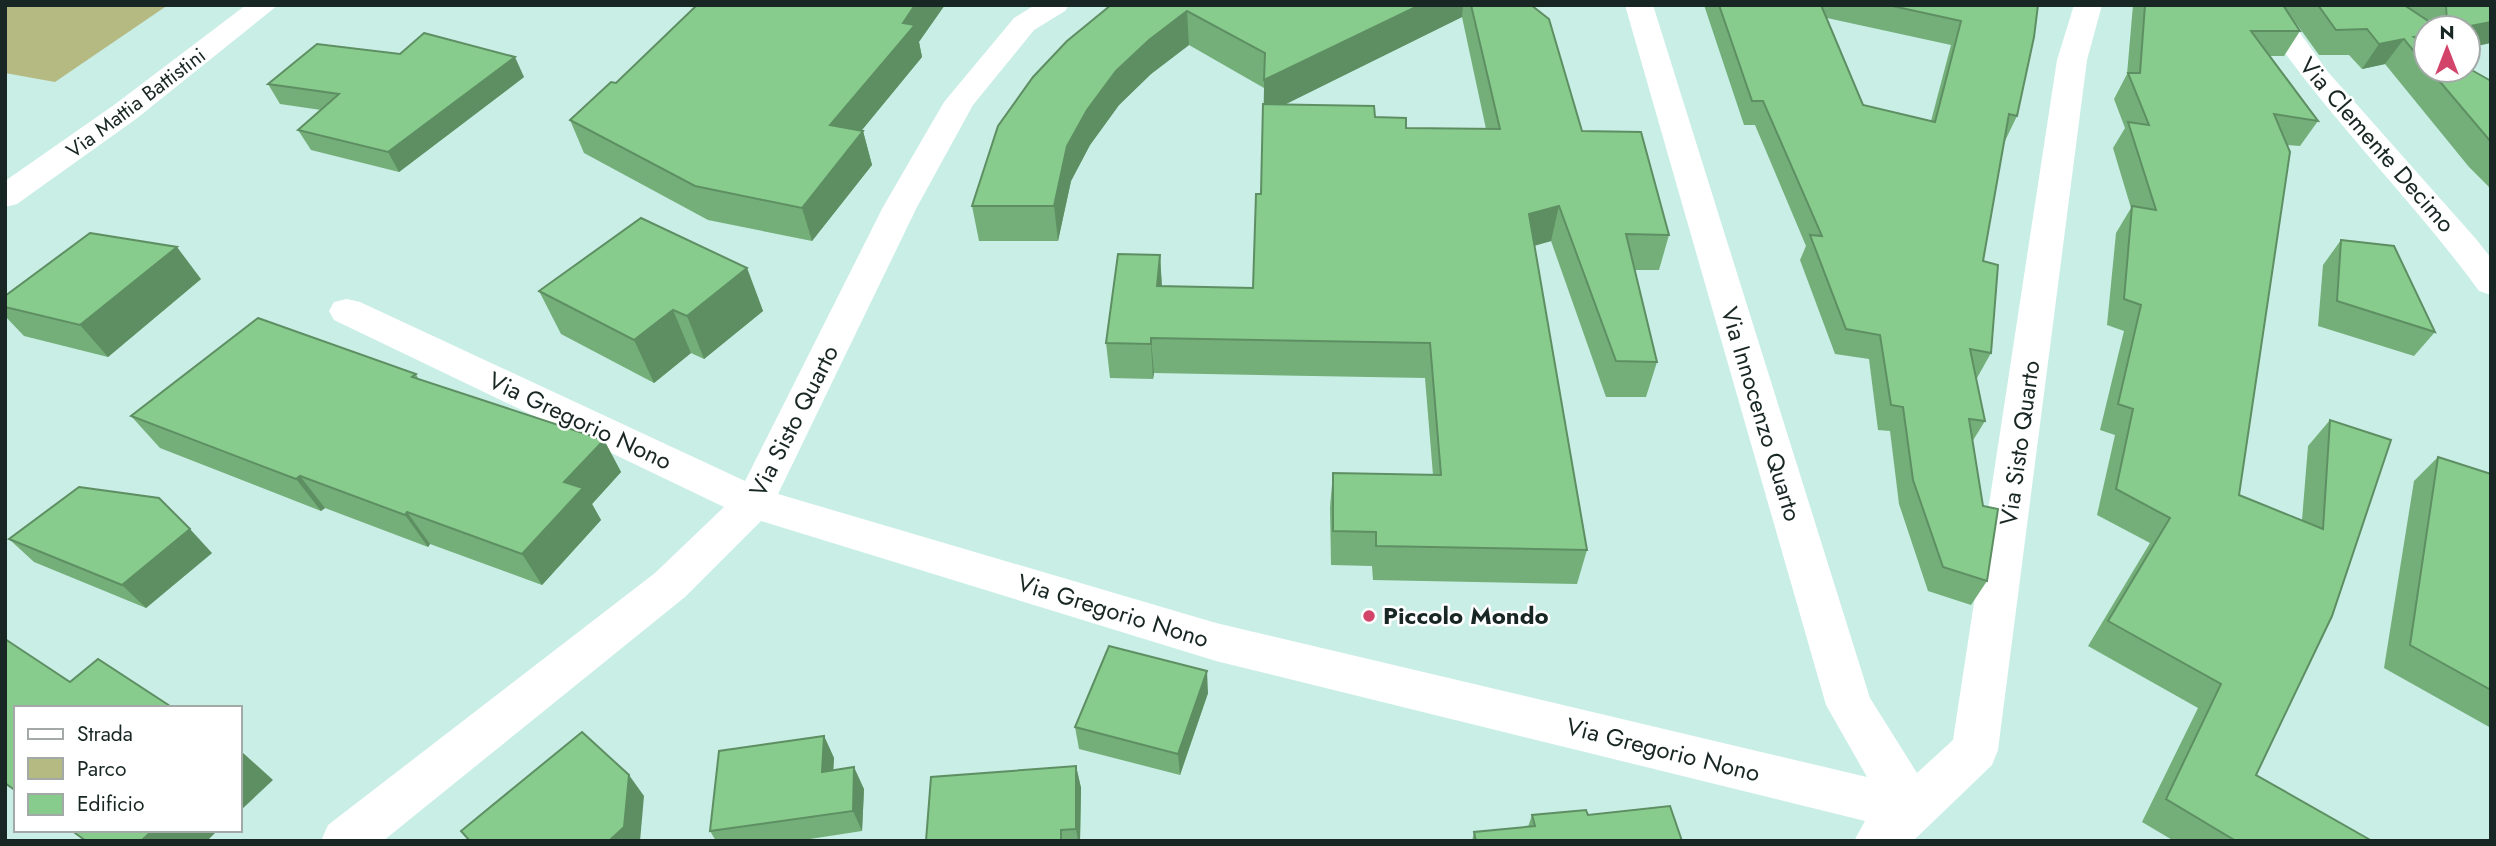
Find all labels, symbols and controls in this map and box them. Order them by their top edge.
north arrow [2412,14,2482,84]
text: N [2439,19,2455,46]
street label: Via Mattia Battistini [60,41,212,165]
street label: Via Clemente Decimo [2291,49,2464,240]
street label: Via Innocenzo Quarto [1712,302,1811,525]
street label: Via Sisto Quarto [740,339,847,503]
street label: Via Sisto Quarto [1991,358,2048,528]
street label: Via Gregorio Nono [483,363,678,478]
street label: Via Gregorio Nono [1013,565,1213,656]
place label: Piccolo Mondo [1383,598,1549,633]
marker: Piccolo Mondo [1361,608,1377,624]
legend [14,706,242,832]
street label: Via Gregorio Nono [1563,709,1764,791]
text: Strada [77,719,133,749]
text: Parco [77,754,126,784]
text: Edificio [77,789,144,819]

